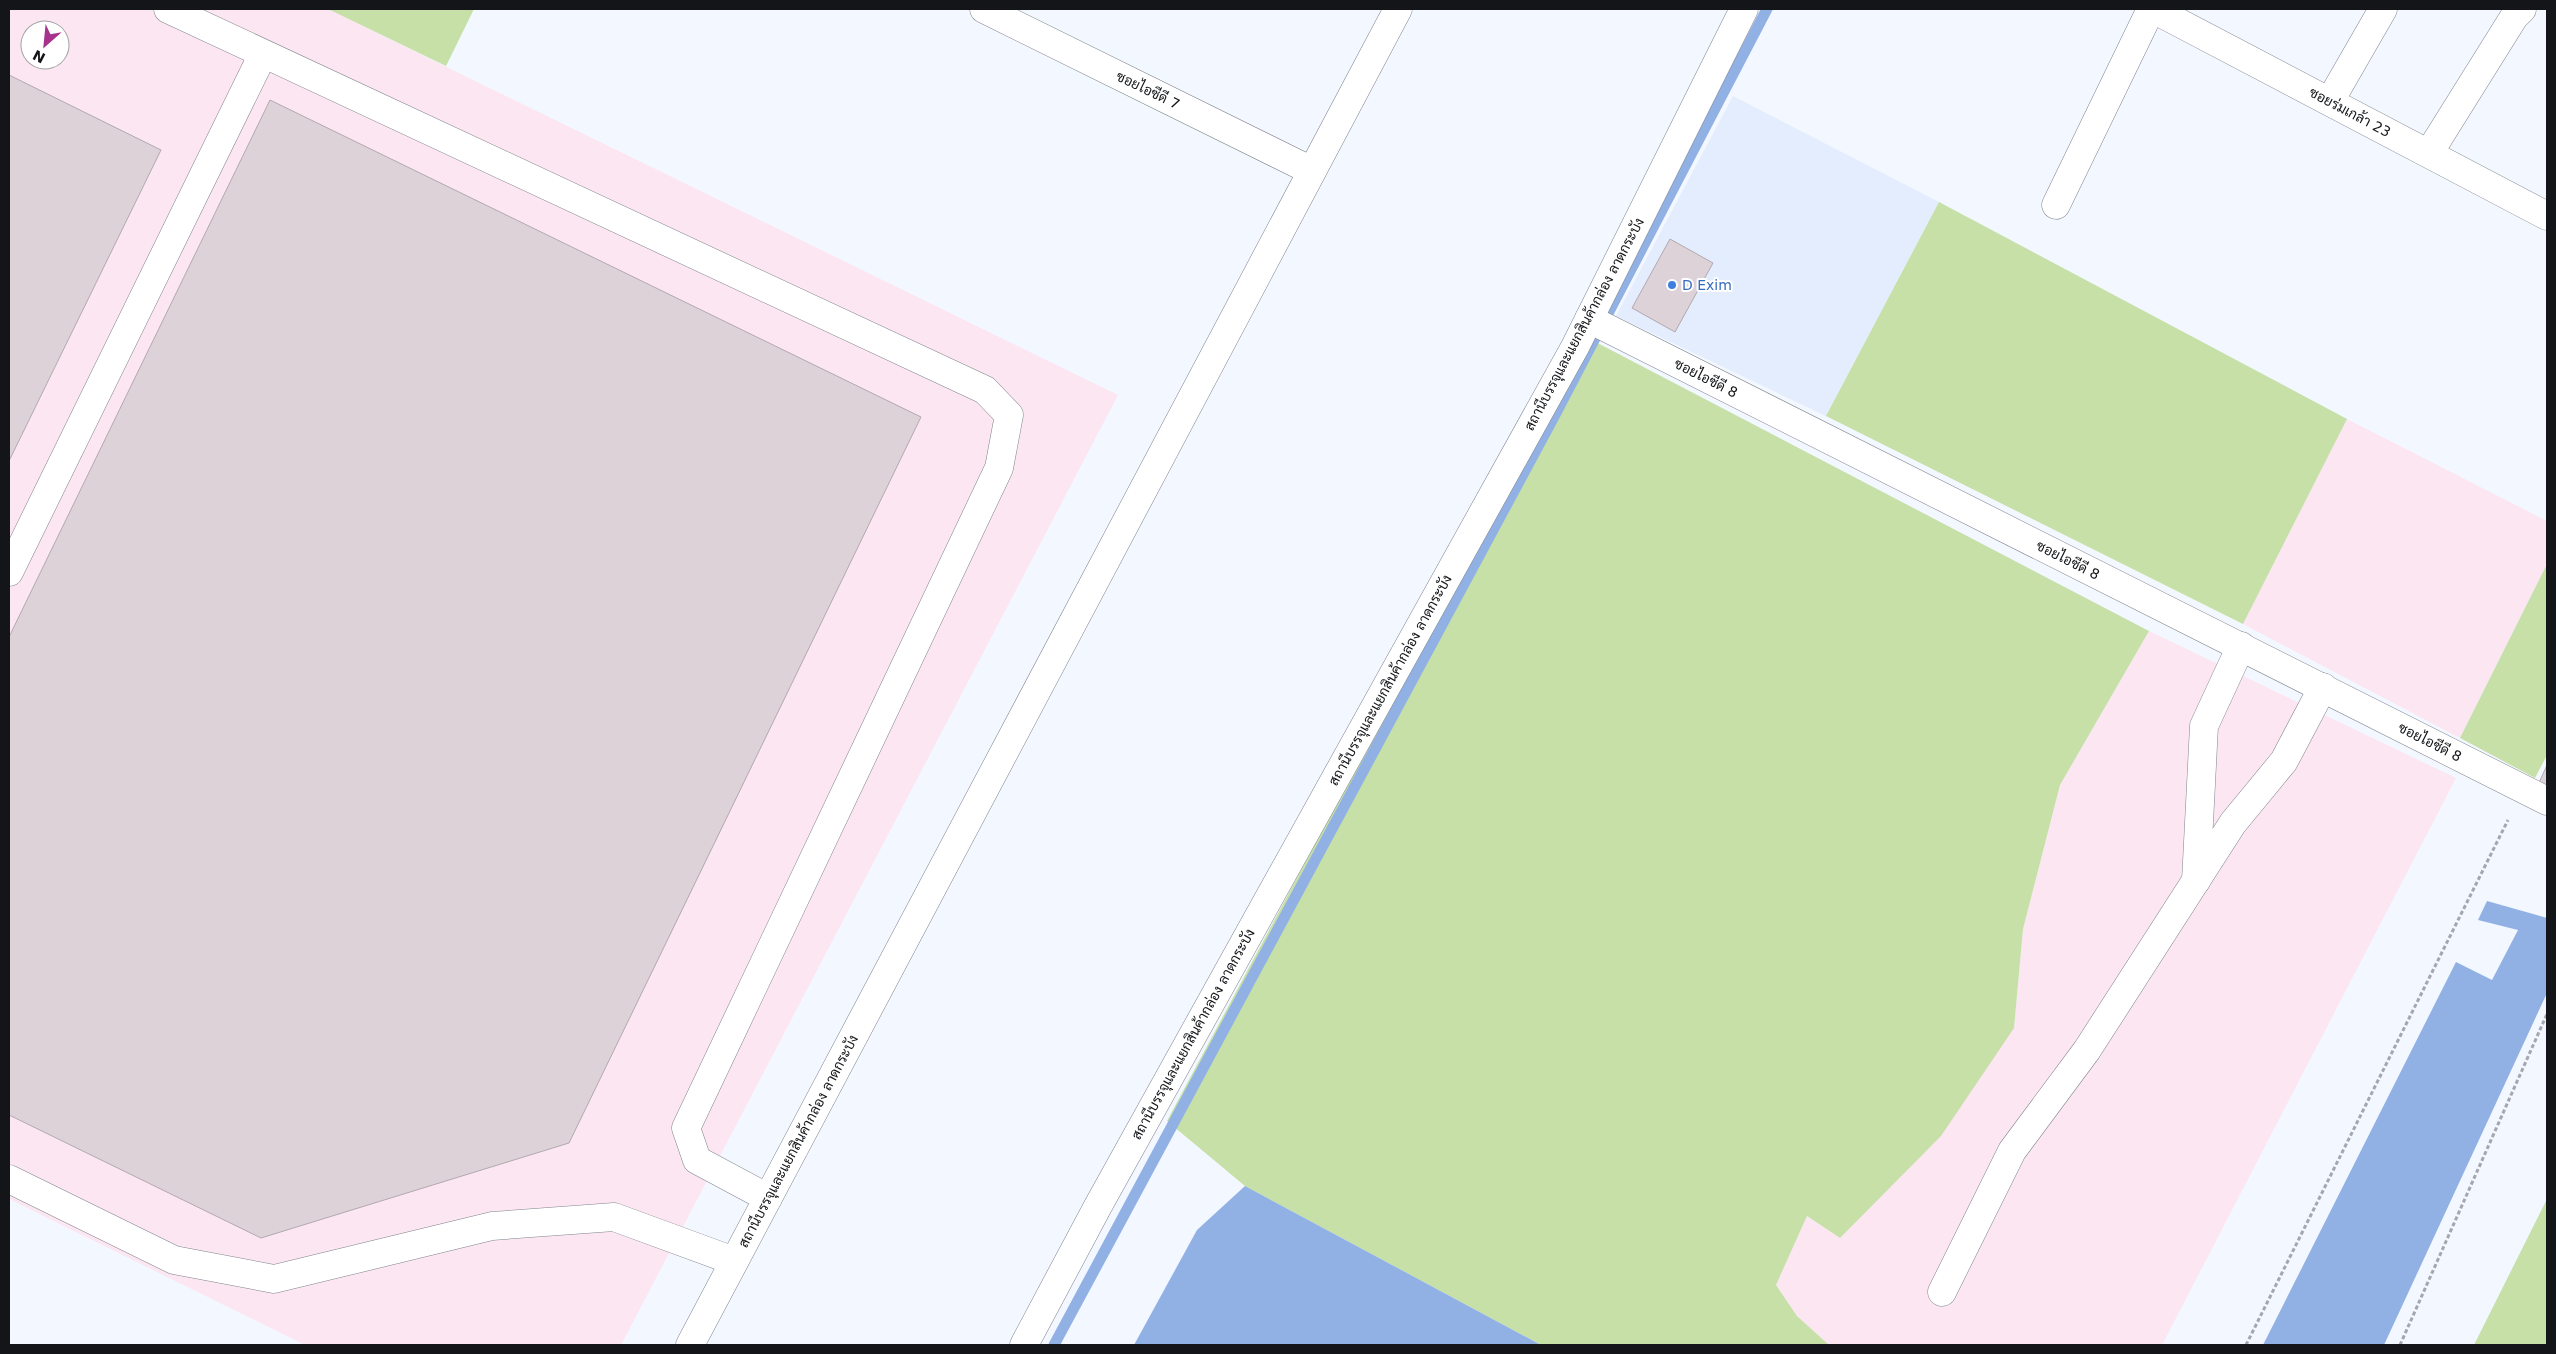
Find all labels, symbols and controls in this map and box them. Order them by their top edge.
north arrow [20,20,70,70]
text: N [30,47,48,66]
street label: ซอยไอซีดี 7 [1114,67,1183,112]
street label: ซอยร่มเกล้า 23 [2307,83,2394,140]
street label: สถานีบรรจุและแยกสินค้ากล่อง ลาดกระบัง [1520,214,1649,434]
place label: D Exim [1682,277,1732,293]
marker: D Exim [1666,279,1678,291]
street label: ซอยไอซีดี 8 [1672,354,1741,401]
street label: ซอยไอซีดี 8 [2034,536,2103,583]
street label: สถานีบรรจุและแยกสินค้ากล่อง ลาดกระบัง [1324,571,1457,789]
street label: ซอยไอซีดี 8 [2396,718,2465,765]
street label: สถานีบรรจุและแยกสินค้ากล่อง ลาดกระบัง [1127,925,1260,1143]
street label: สถานีบรรจุและแยกสินค้ากล่อง ลาดกระบัง [734,1031,863,1251]

